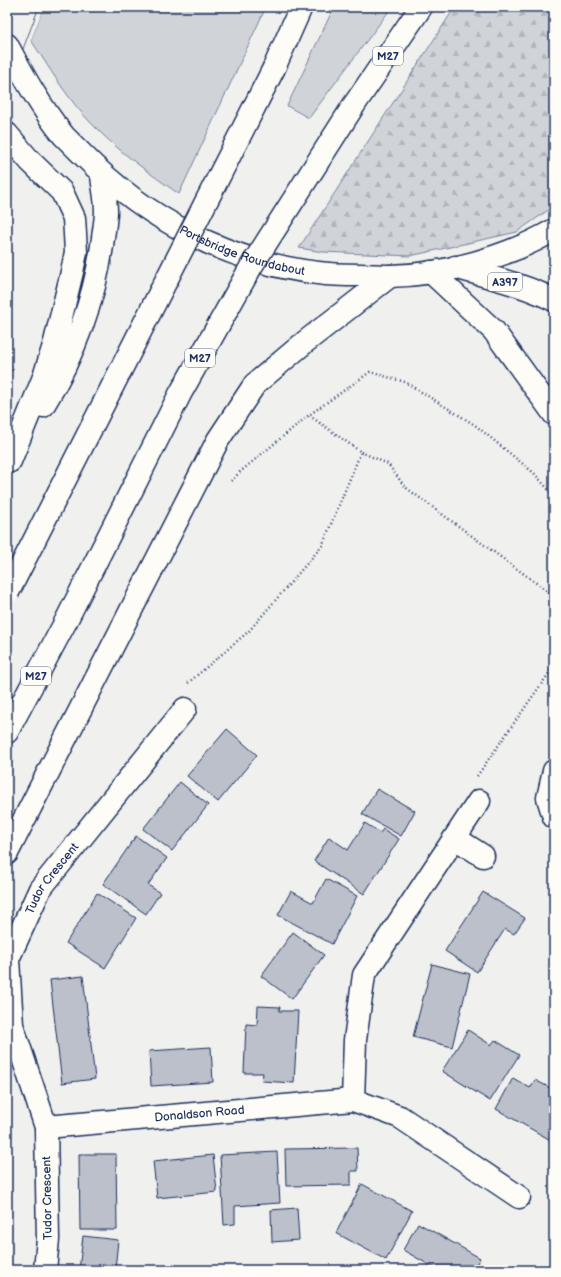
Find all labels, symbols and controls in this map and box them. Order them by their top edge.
road number: M27 [373,47,403,65]
street label: Portsbridge Roundabout [177,223,306,279]
road number: A397 [488,273,522,291]
road number: M27 [185,349,215,367]
road number: M27 [21,667,51,685]
street label: Tudor Crescent [23,840,82,917]
street label: Donaldson Road [154,1103,245,1125]
street label: Tudor Crescent [39,1156,56,1240]

